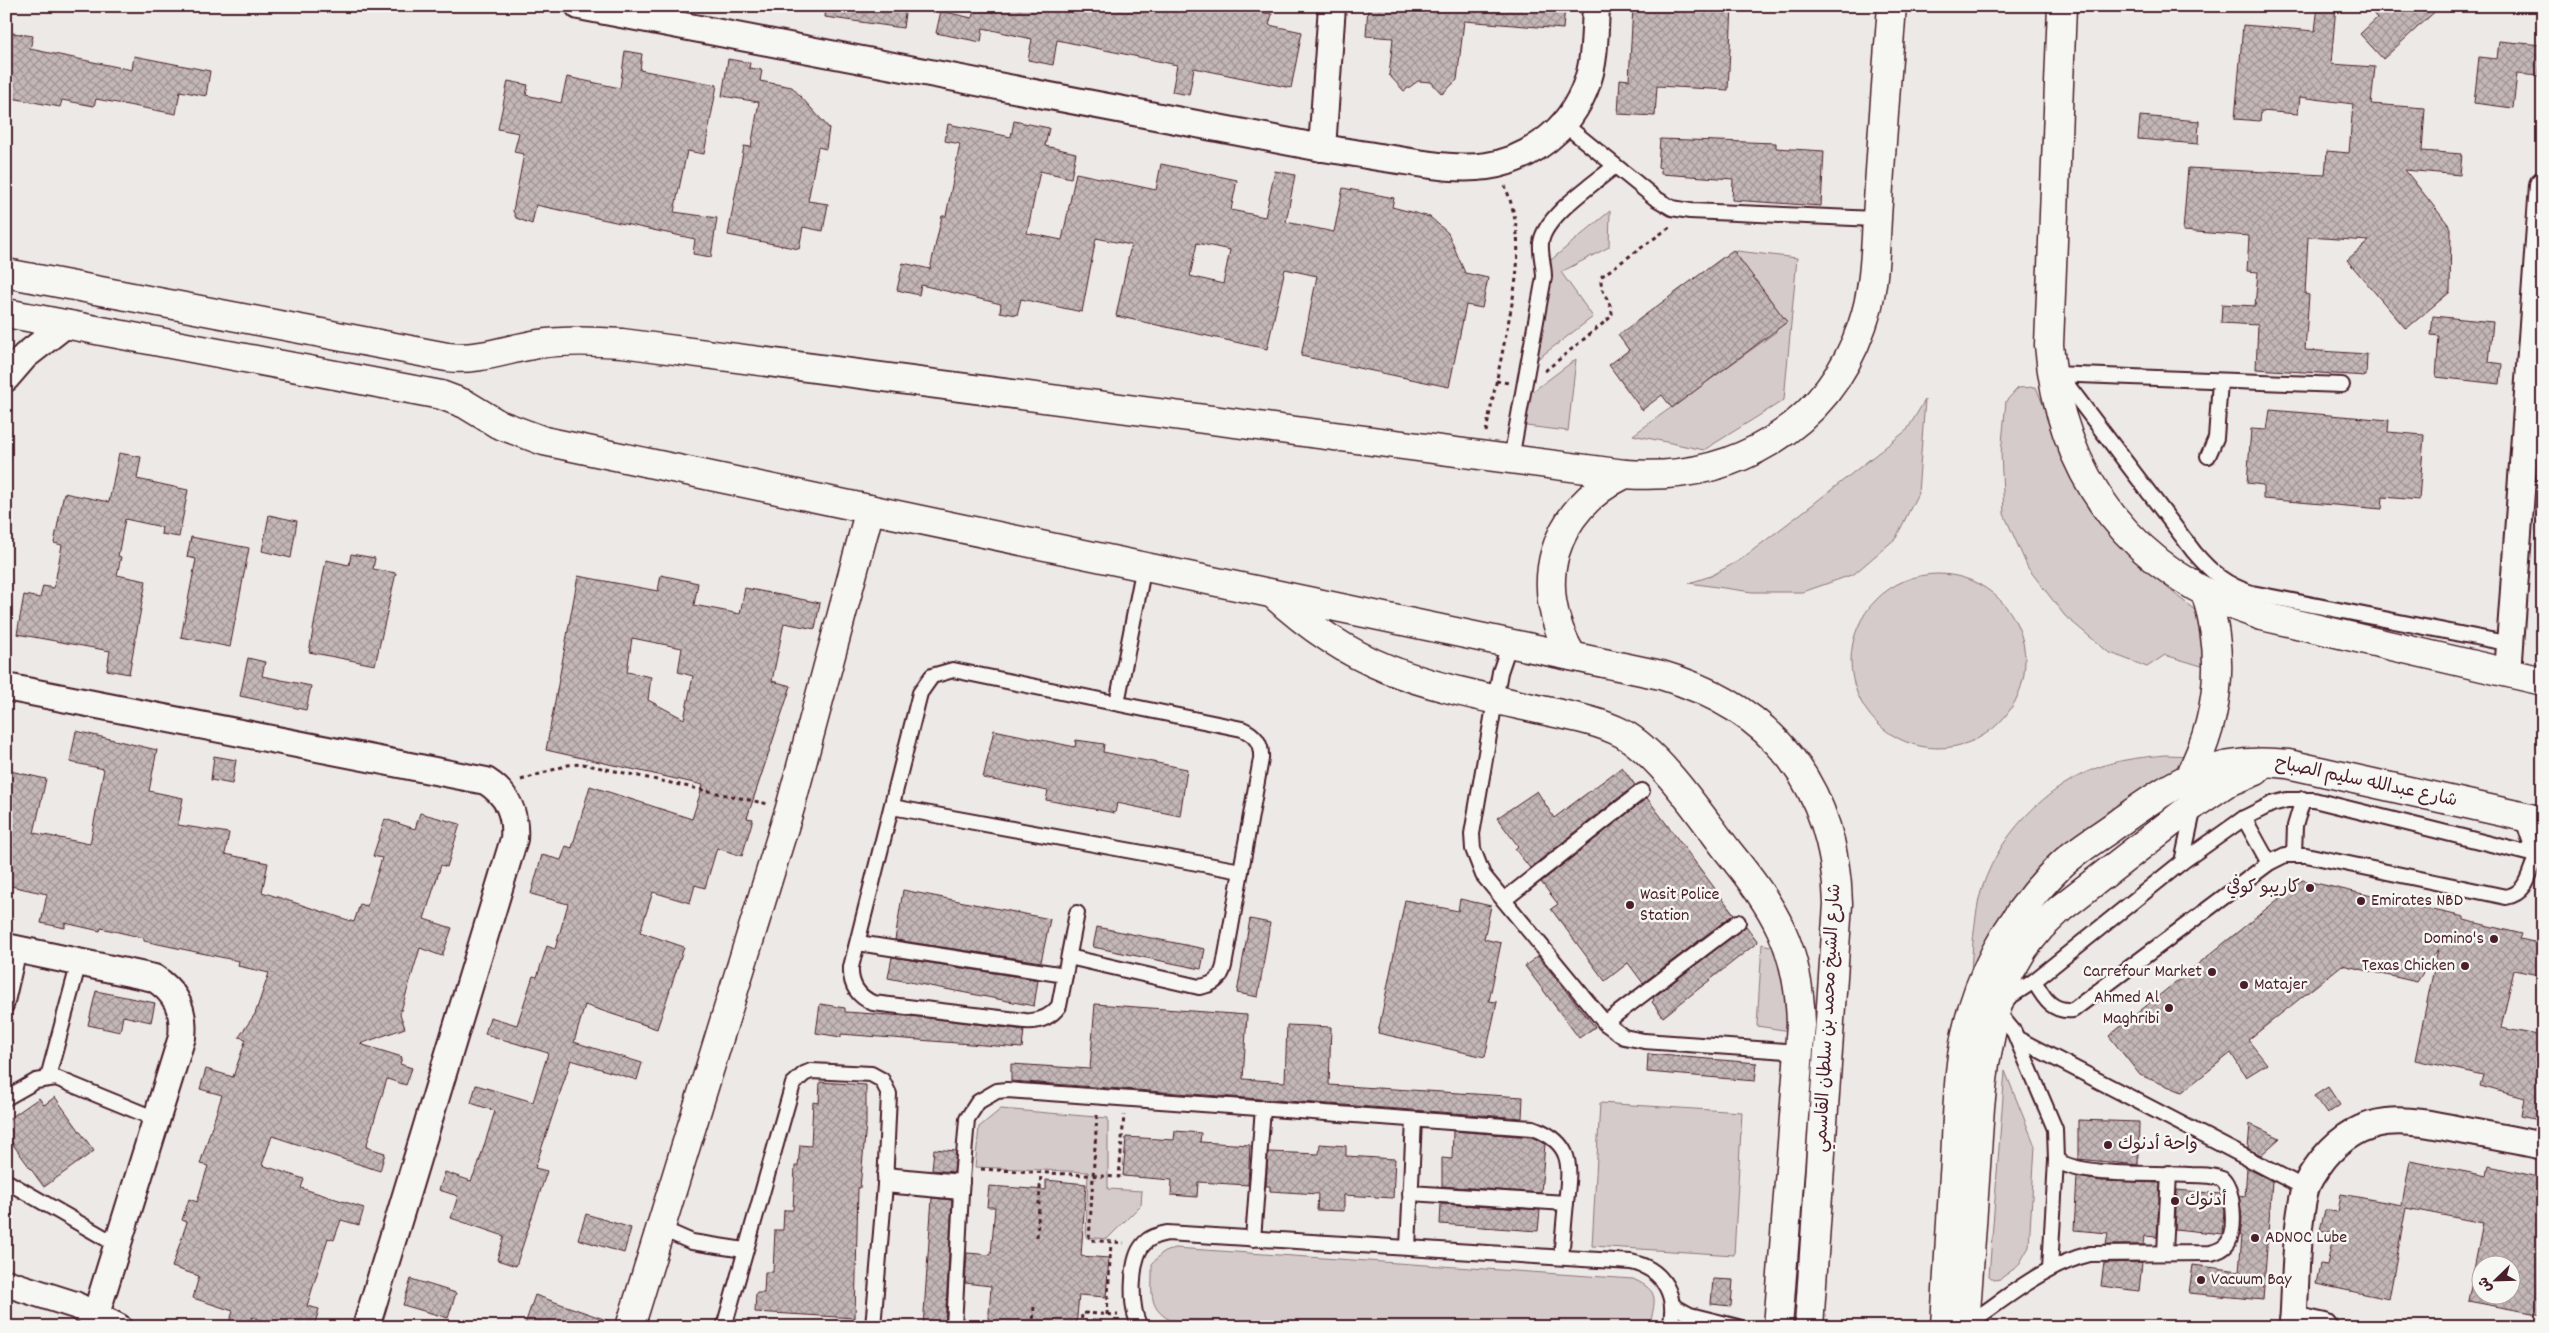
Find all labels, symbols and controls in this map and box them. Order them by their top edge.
street label: شارع عبدالله سليم الصباح [2273,751,2459,815]
place label: كاريبو كوفي [2226,874,2300,901]
marker: كاريبو كوفي [2304,882,2316,894]
place label: Wasit Police Station [1640,883,1719,929]
street label: شارع الشيخ محمد بن سلطان القاسمي [1809,883,1850,1153]
place label: Emirates NBD [2371,889,2463,914]
marker: Emirates NBD [2355,895,2367,907]
marker: Wasit Police Station [1624,899,1636,911]
place label: Domino's [2424,927,2484,952]
marker: Domino's [2488,933,2500,945]
place label: Texas Chicken [2362,954,2455,979]
place label: Carrefour Market [2083,960,2202,985]
marker: Texas Chicken [2459,960,2471,972]
marker: Carrefour Market [2206,966,2218,978]
place label: Matajer [2254,973,2308,998]
marker: Matajer [2238,979,2250,991]
place label: Ahmed Al Maghribi [2094,986,2160,1032]
marker: Ahmed Al Maghribi [2163,1002,2175,1014]
place label: واحة أدنوك [2118,1133,2198,1158]
marker: واحة أدنوك [2102,1139,2114,1151]
place label: أدنوك [2185,1189,2227,1214]
marker: أدنوك [2169,1195,2181,1207]
place label: ADNOC Lube [2265,1226,2347,1251]
marker: ADNOC Lube [2249,1232,2261,1244]
north arrow [2472,1256,2522,1306]
place label: Vacuum Bay [2211,1268,2292,1293]
text: ش [2474,1273,2498,1295]
marker: Vacuum Bay [2195,1274,2207,1286]

